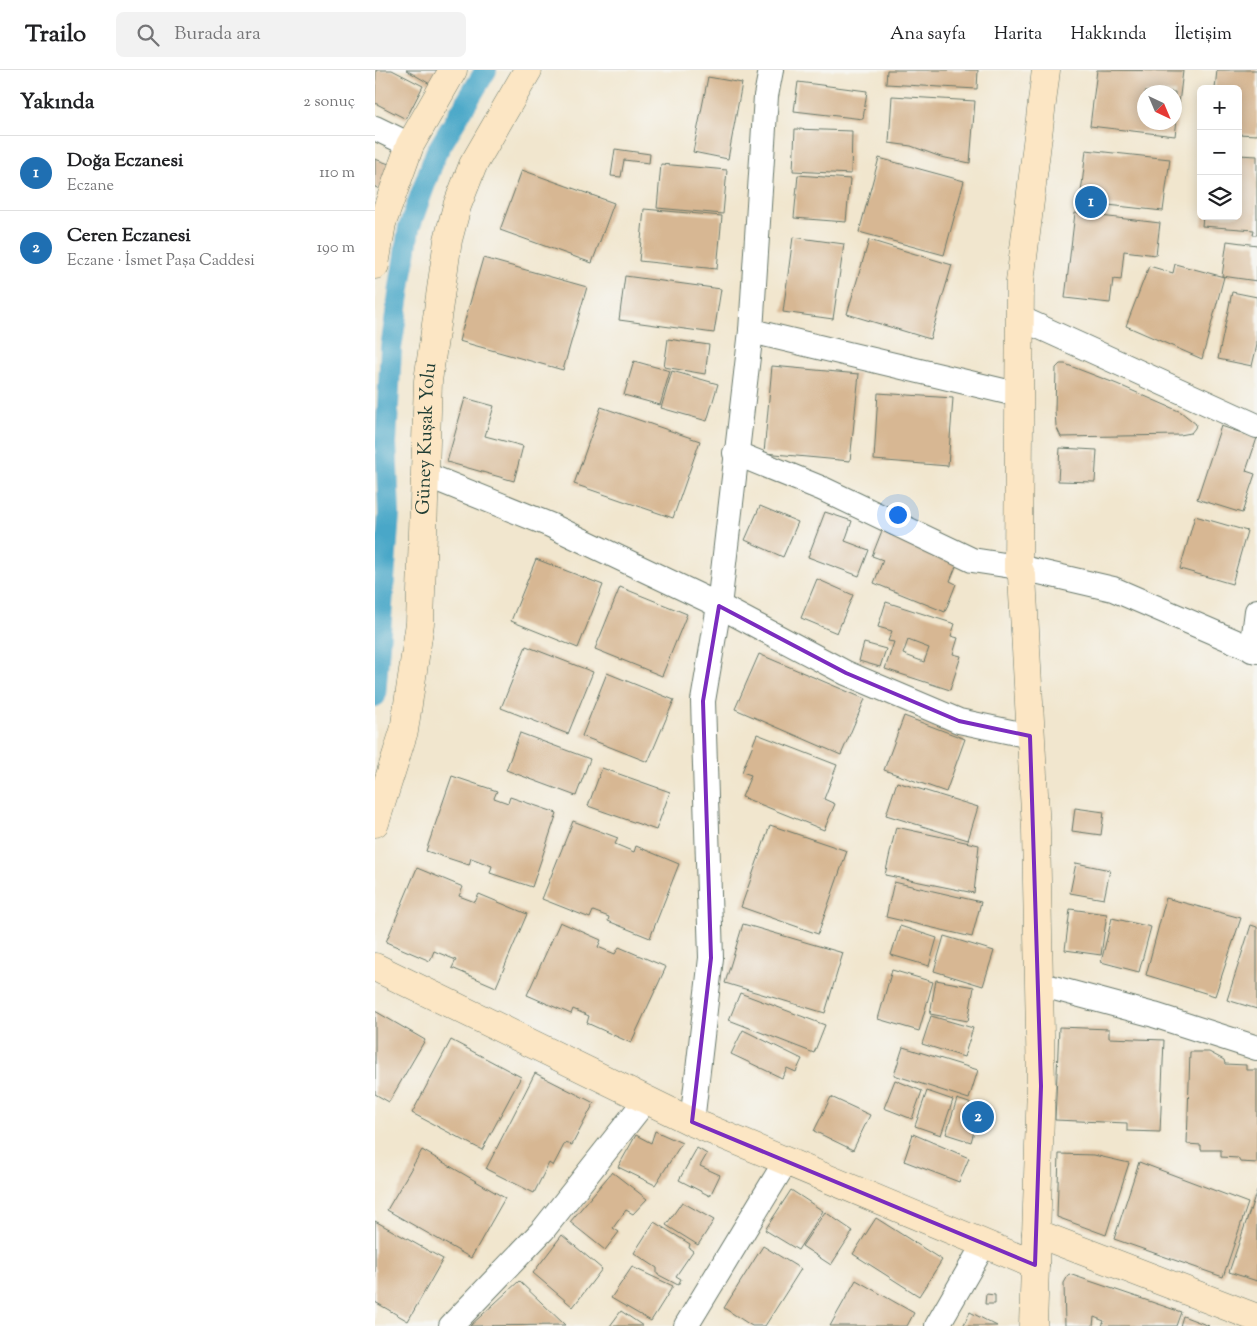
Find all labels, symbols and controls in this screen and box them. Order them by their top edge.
search box [116,12,466,57]
text: Trailo [25,18,86,52]
icon: search [134,21,162,49]
text: Burada ara [174,21,261,48]
text: Ana sayfa [890,22,966,48]
text: Harita [994,22,1042,48]
text: Hakkında [1070,22,1147,48]
text: İletişim [1175,22,1232,48]
north arrow [1137,85,1182,130]
map controls [1197,85,1242,220]
button: + [1197,85,1242,130]
text: Yakında [20,88,94,118]
text: 2 sonuç [303,91,355,114]
button: − [1197,130,1242,175]
text: Doğa Eczanesi [67,148,183,175]
text: 1 [33,162,39,185]
text: 110 m [319,162,355,185]
text: Eczane [67,175,114,198]
button: layers [1197,175,1242,220]
pin: 1 [1075,183,1107,221]
text: Ceren Eczanesi [67,223,191,250]
text: 2 [32,237,40,260]
text: 190 m [317,237,355,260]
text: Eczane · İsmet Paşa Caddesi [67,250,255,273]
street label: Güney Kuşak Yolu [410,361,444,515]
your location [885,502,911,528]
pin: 2 [962,1098,994,1136]

